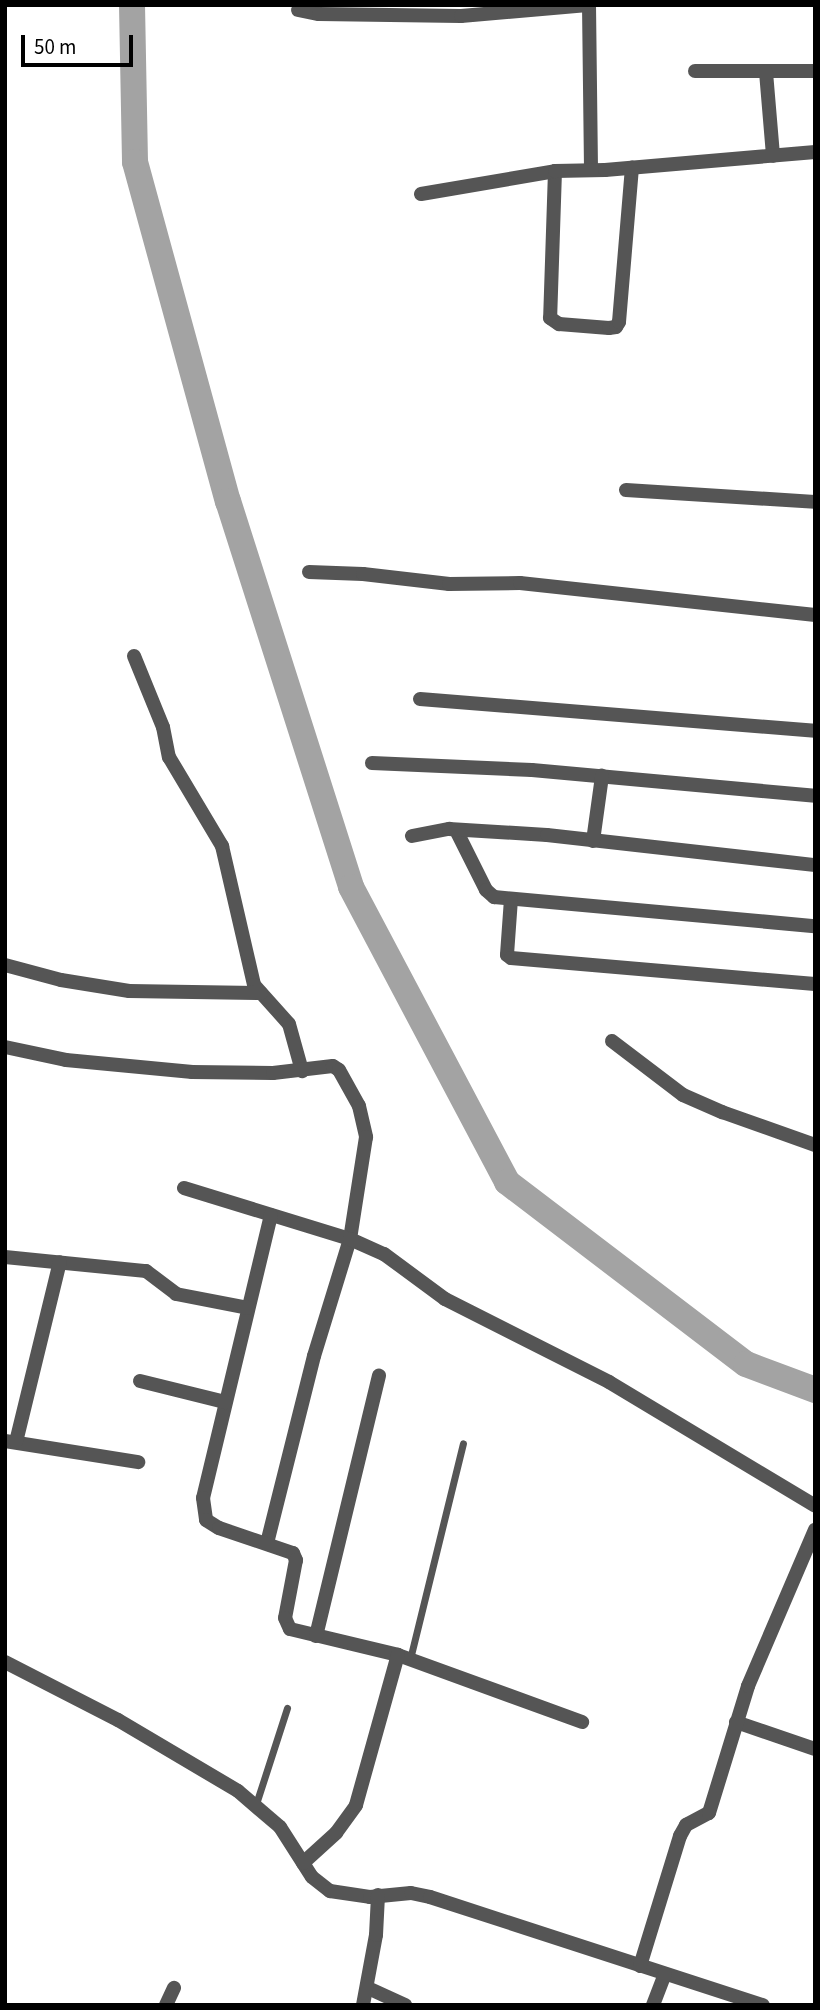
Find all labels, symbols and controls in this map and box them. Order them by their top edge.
scale bar [24,21,136,65]
text: 50 m [34,32,76,62]

